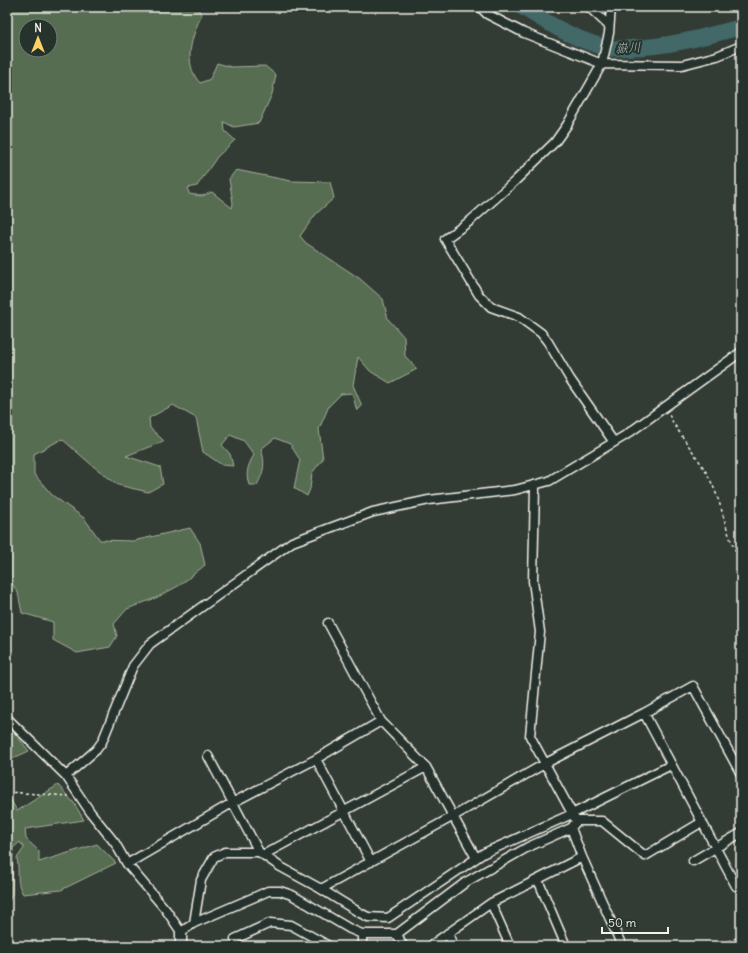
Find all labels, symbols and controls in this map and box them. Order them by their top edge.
north arrow [18,18,58,58]
text: N [34,21,42,35]
water label: 嶽川 [615,38,641,57]
scale bar [602,909,668,935]
text: 50 m [608,915,637,930]

